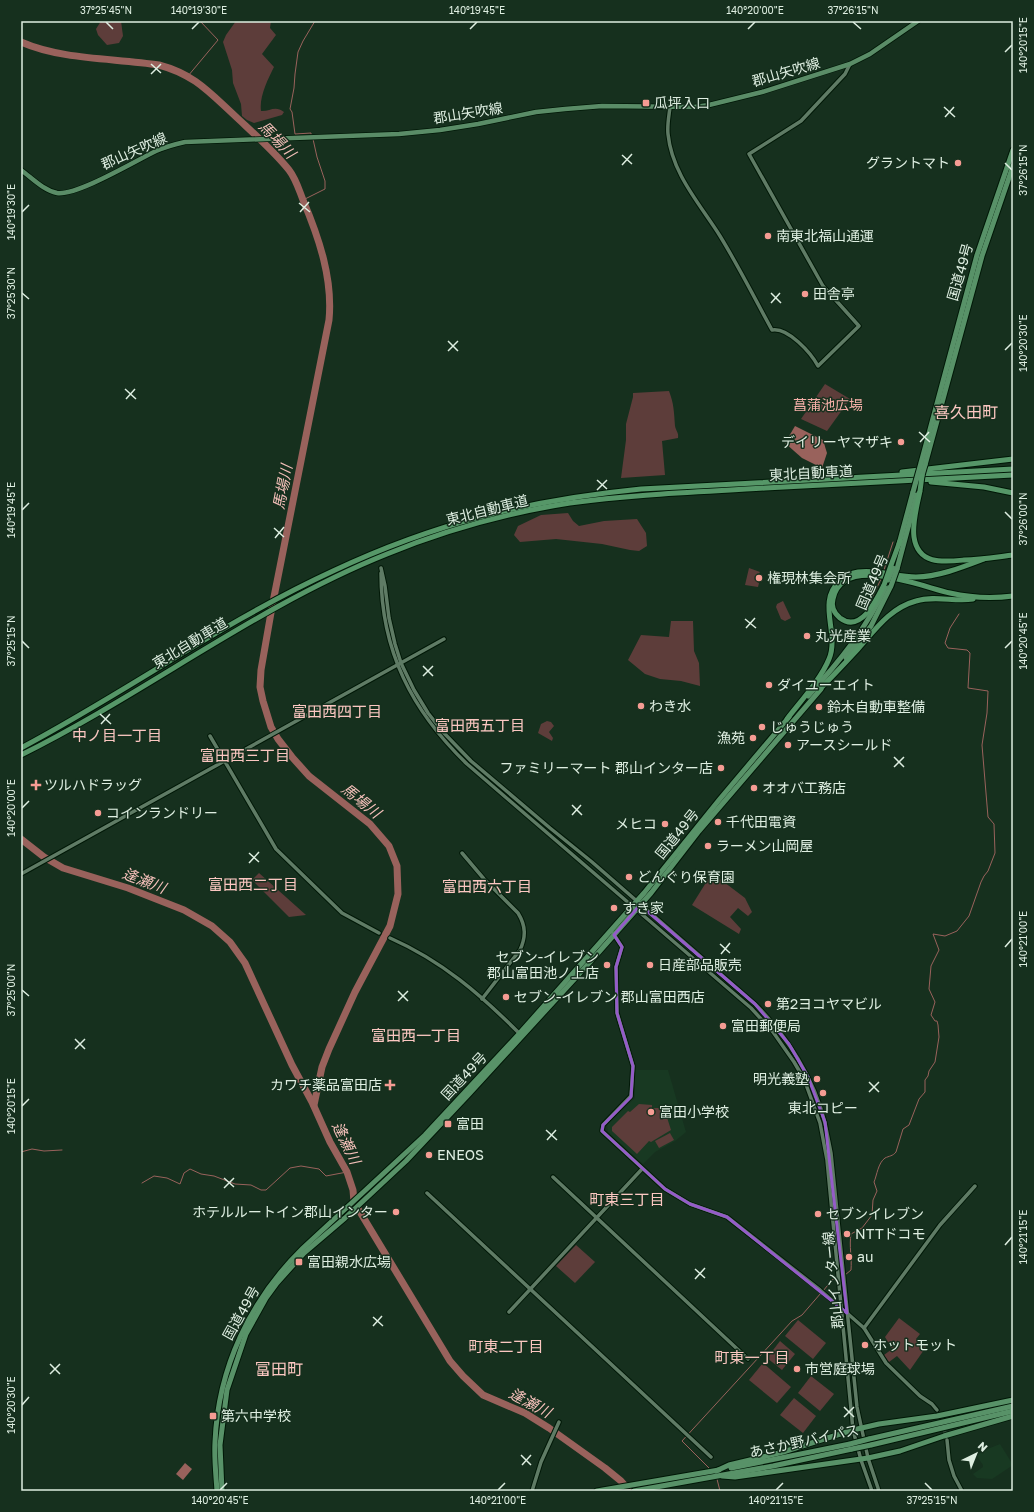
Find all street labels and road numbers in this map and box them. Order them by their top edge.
street label: 郡山矢吹線 [750,54,822,89]
street label: 郡山矢吹線 [432,99,504,126]
street label: 郡山矢吹線 [98,129,169,173]
street label: 国道49号 [943,241,976,303]
street label: 東北自動車道 [769,462,853,483]
street label: 東北自動車道 [444,491,530,528]
street label: 国道49号 [852,551,891,612]
street label: 東北自動車道 [149,614,230,671]
street label: 国道49号 [651,805,702,862]
street label: 国道49号 [437,1048,490,1103]
street label: 郡山インター線 [819,1230,846,1330]
street label: 国道49号 [219,1283,262,1343]
street label: あさか野バイパス [747,1421,860,1460]

